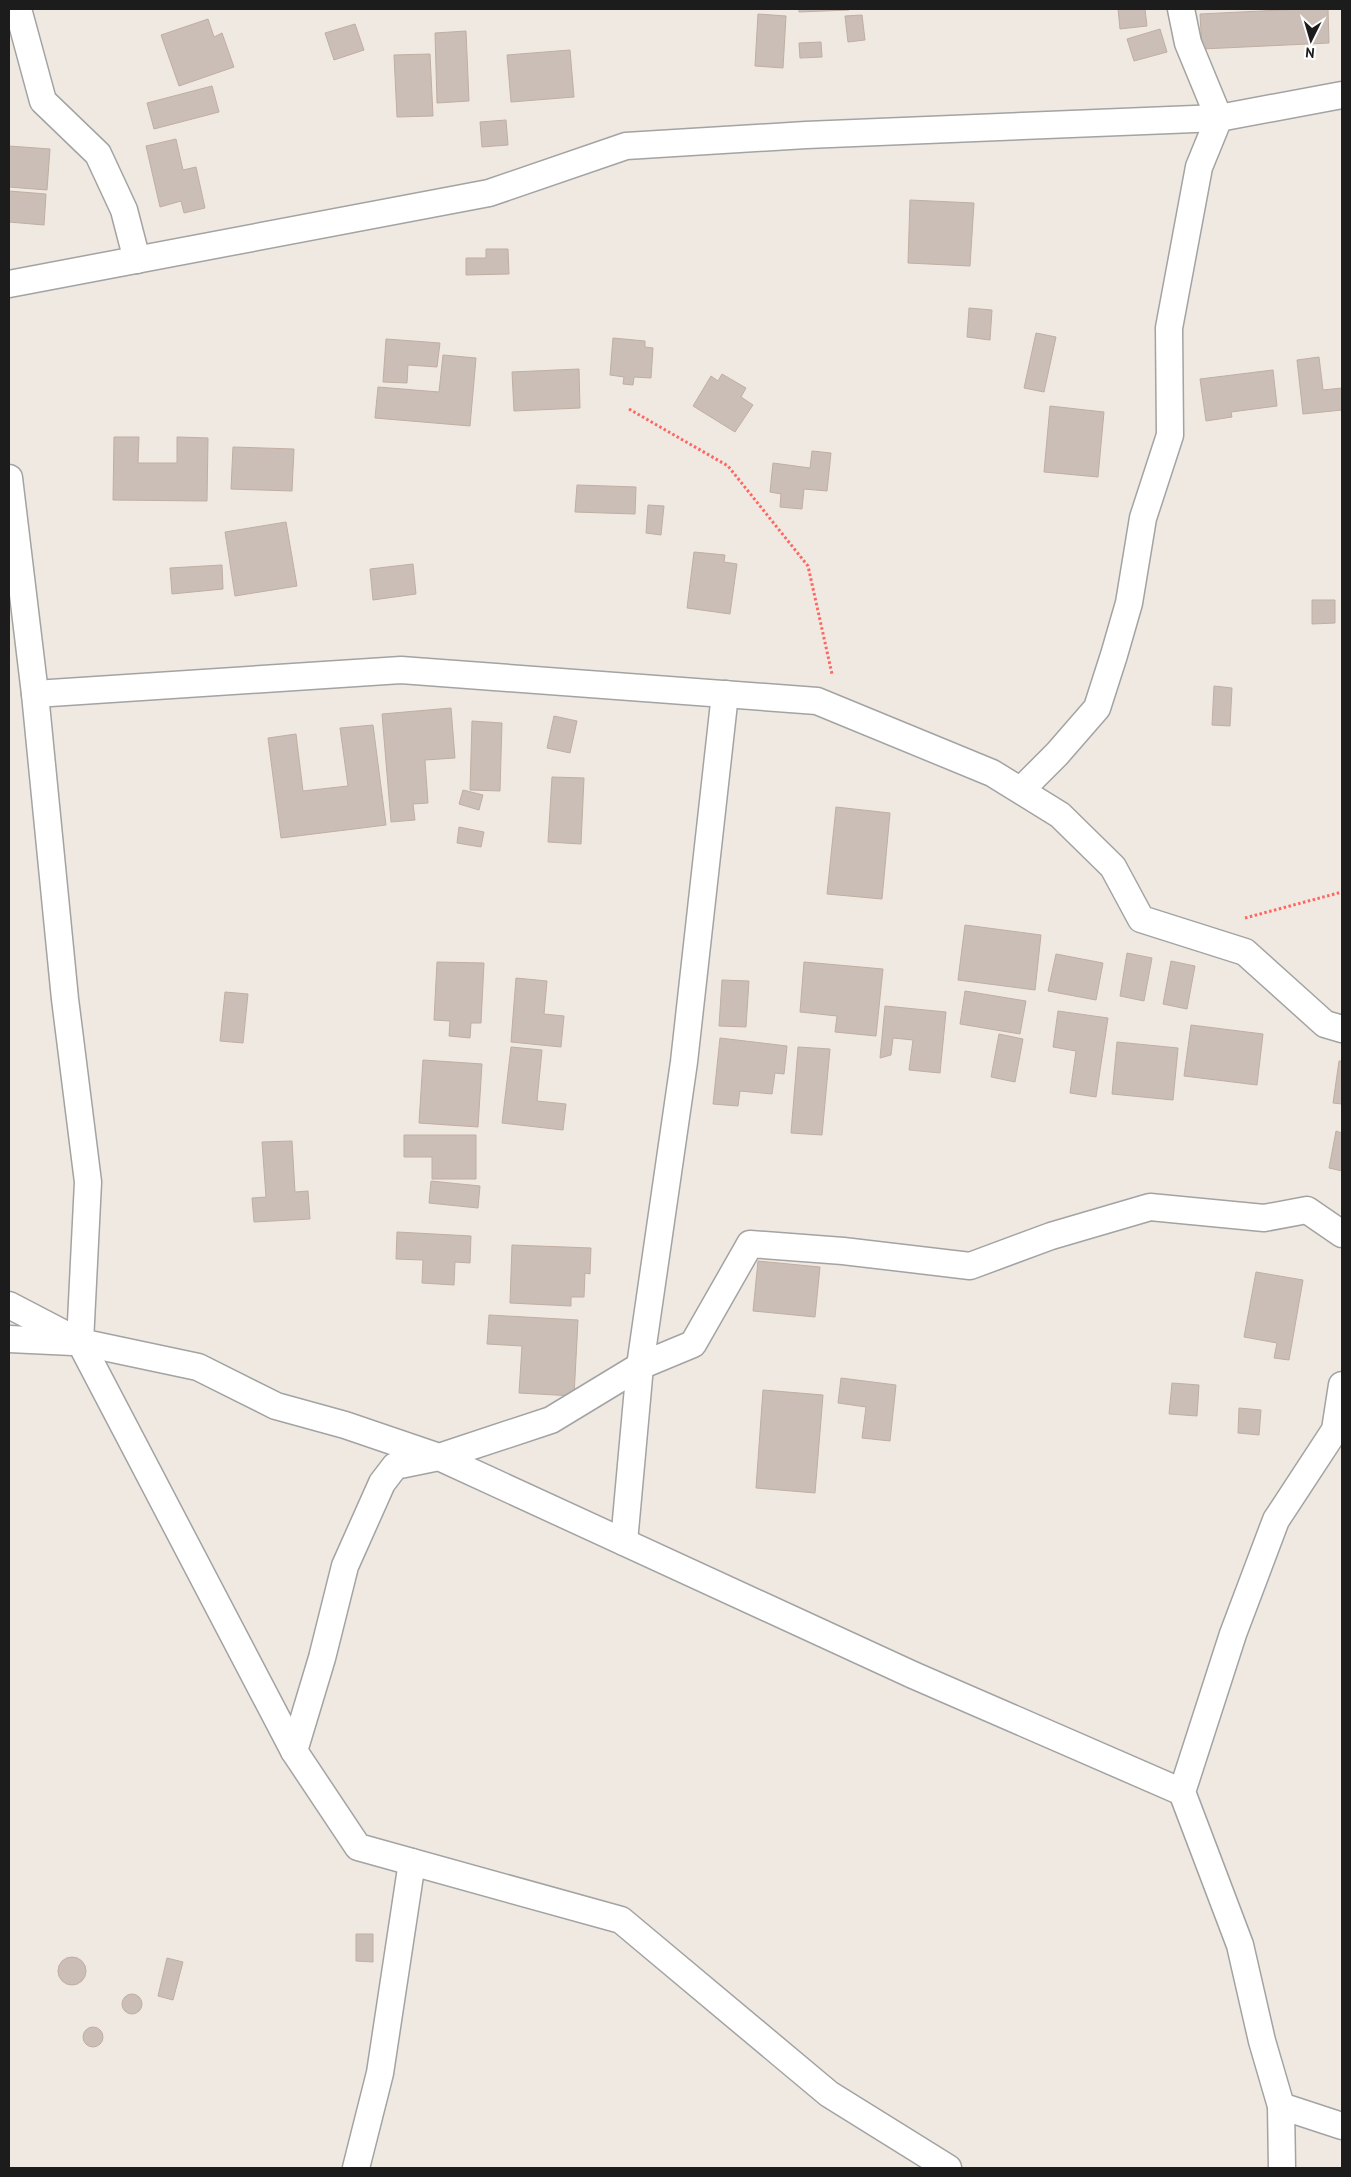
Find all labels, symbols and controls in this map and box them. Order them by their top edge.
north arrow [1286,15,1336,65]
text: N [1304,44,1315,62]

